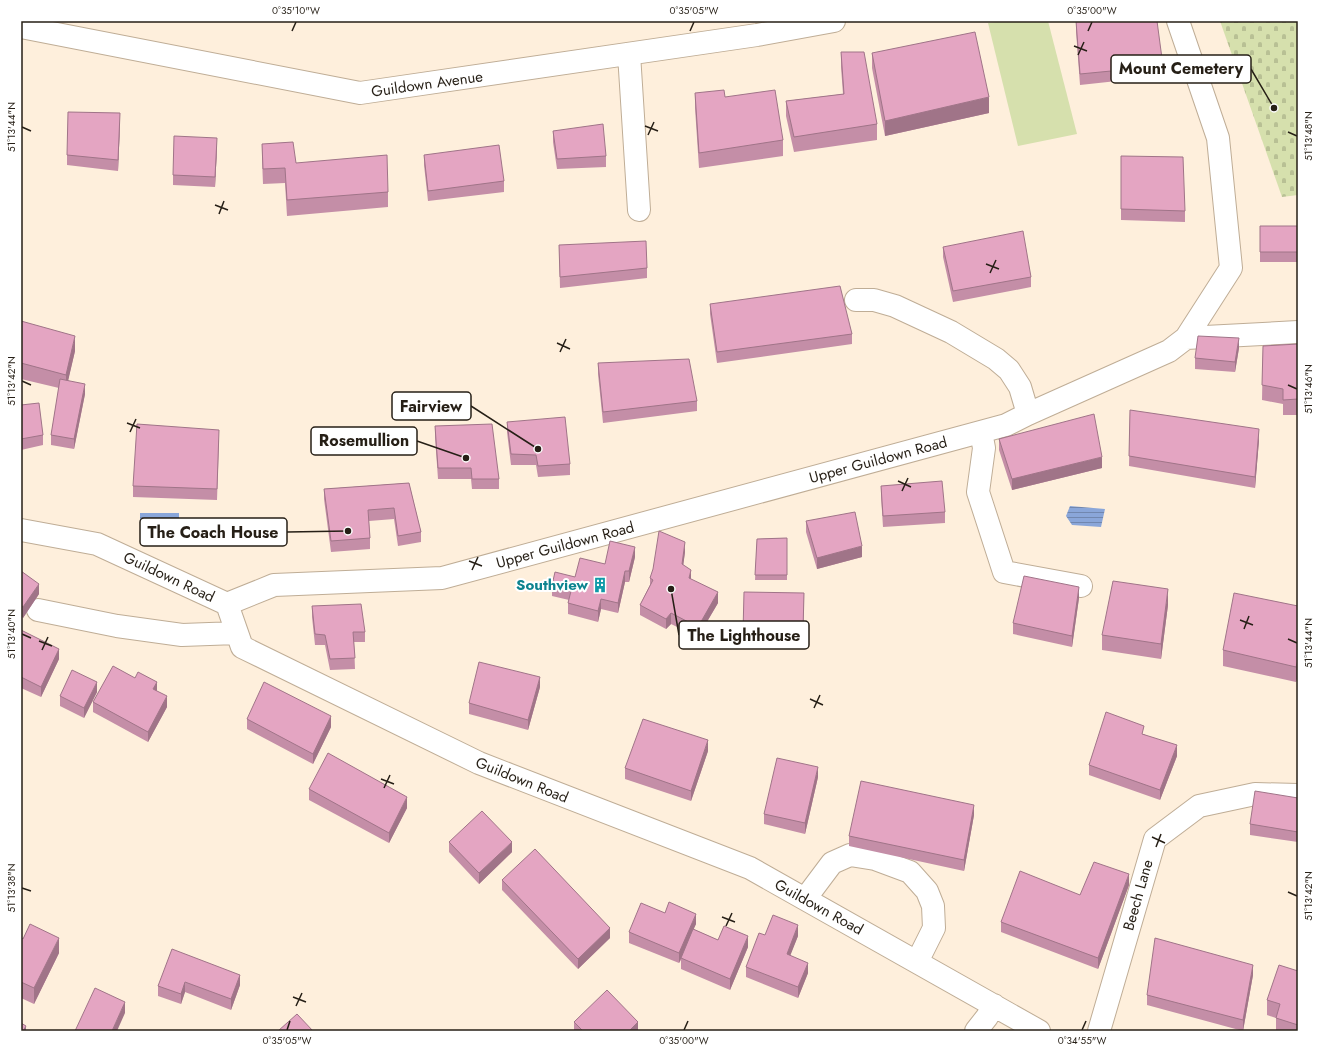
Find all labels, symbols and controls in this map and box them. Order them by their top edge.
text: 0°35'10"W [272,3,320,18]
text: 0°35'05"W [670,3,719,18]
text: 0°35'00"W [1067,3,1117,18]
callout: Mount Cemetery [1111,55,1251,83]
text: Mount Cemetery [1119,57,1244,80]
street label: Guildown Avenue [370,65,485,103]
text: 51°13'44"N [4,102,19,152]
text: 51°13'48"N [1301,111,1316,161]
text: 51°13'42"N [4,356,19,406]
text: 51°13'46"N [1301,364,1316,414]
callout: Fairview [392,392,471,420]
text: Fairview [400,395,463,418]
callout: Rosemullion [311,427,417,455]
text: Rosemullion [319,429,409,452]
street label: Upper Guildown Road [806,431,950,489]
street label: Upper Guildown Road [493,516,637,574]
callout: The Coach House [140,518,287,546]
text: The Coach House [148,521,278,544]
street label: Guildown Road [120,546,218,608]
place label: Southview [516,574,589,596]
building icon: Southview [591,576,609,594]
text: 51°13'40"N [4,609,19,659]
text: 51°13'44"N [1301,618,1316,668]
callout: The Lighthouse [679,621,809,649]
text: The Lighthouse [687,624,801,647]
street label: Guildown Road [472,751,572,809]
street label: Beech Lane [1117,857,1159,933]
text: 51°13'38"N [4,863,19,913]
text: 51°13'42"N [1301,871,1316,921]
street label: Guildown Road [771,874,867,940]
text: 0°35'05"W [263,1033,312,1048]
text: 0°35'00"W [659,1033,709,1048]
text: 0°34'55"W [1058,1033,1106,1048]

